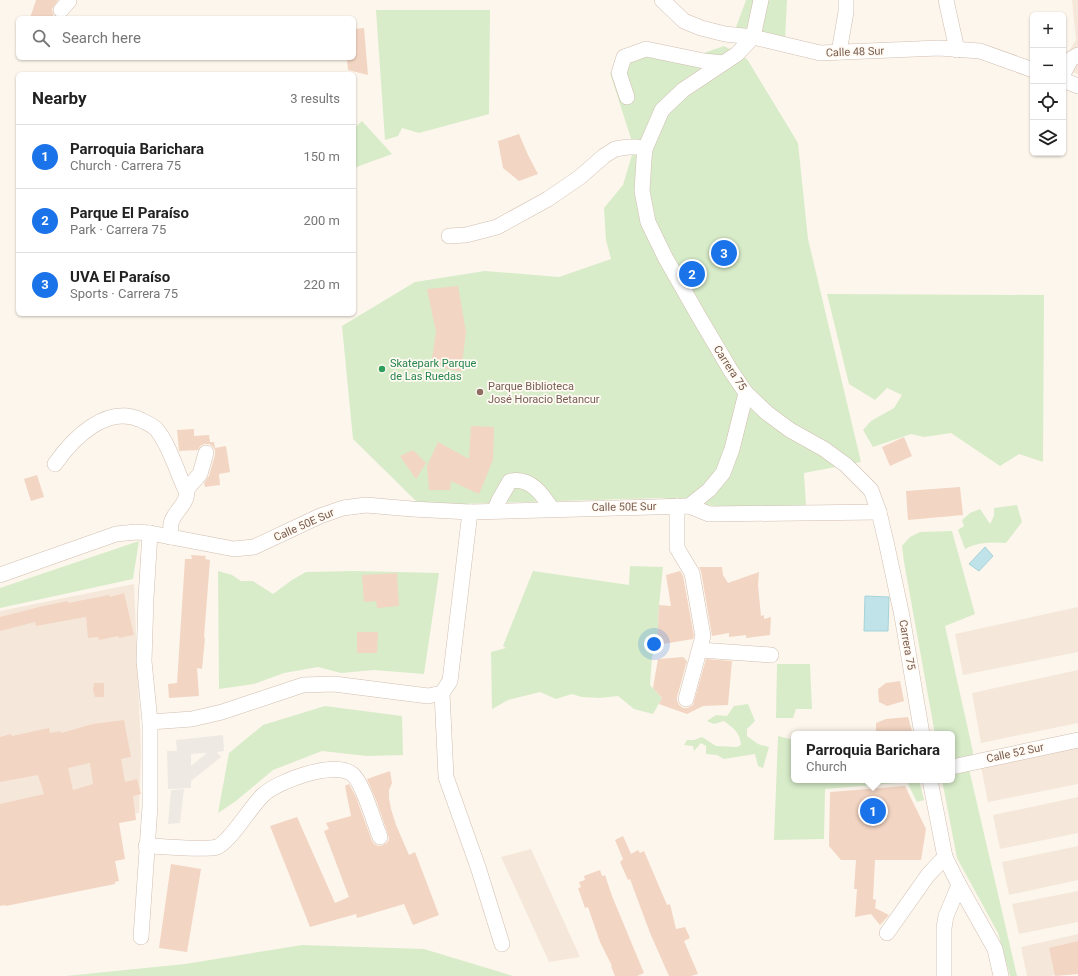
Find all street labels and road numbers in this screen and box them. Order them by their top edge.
street label: Calle 48 Sur [826,44,885,60]
street label: Carrera 75 [711,343,749,393]
street label: Calle 50E Sur [592,500,657,514]
street label: Calle 50E Sur [272,506,336,544]
street label: Carrera 75 [896,619,918,671]
street label: Calle 52 Sur [985,741,1045,765]

